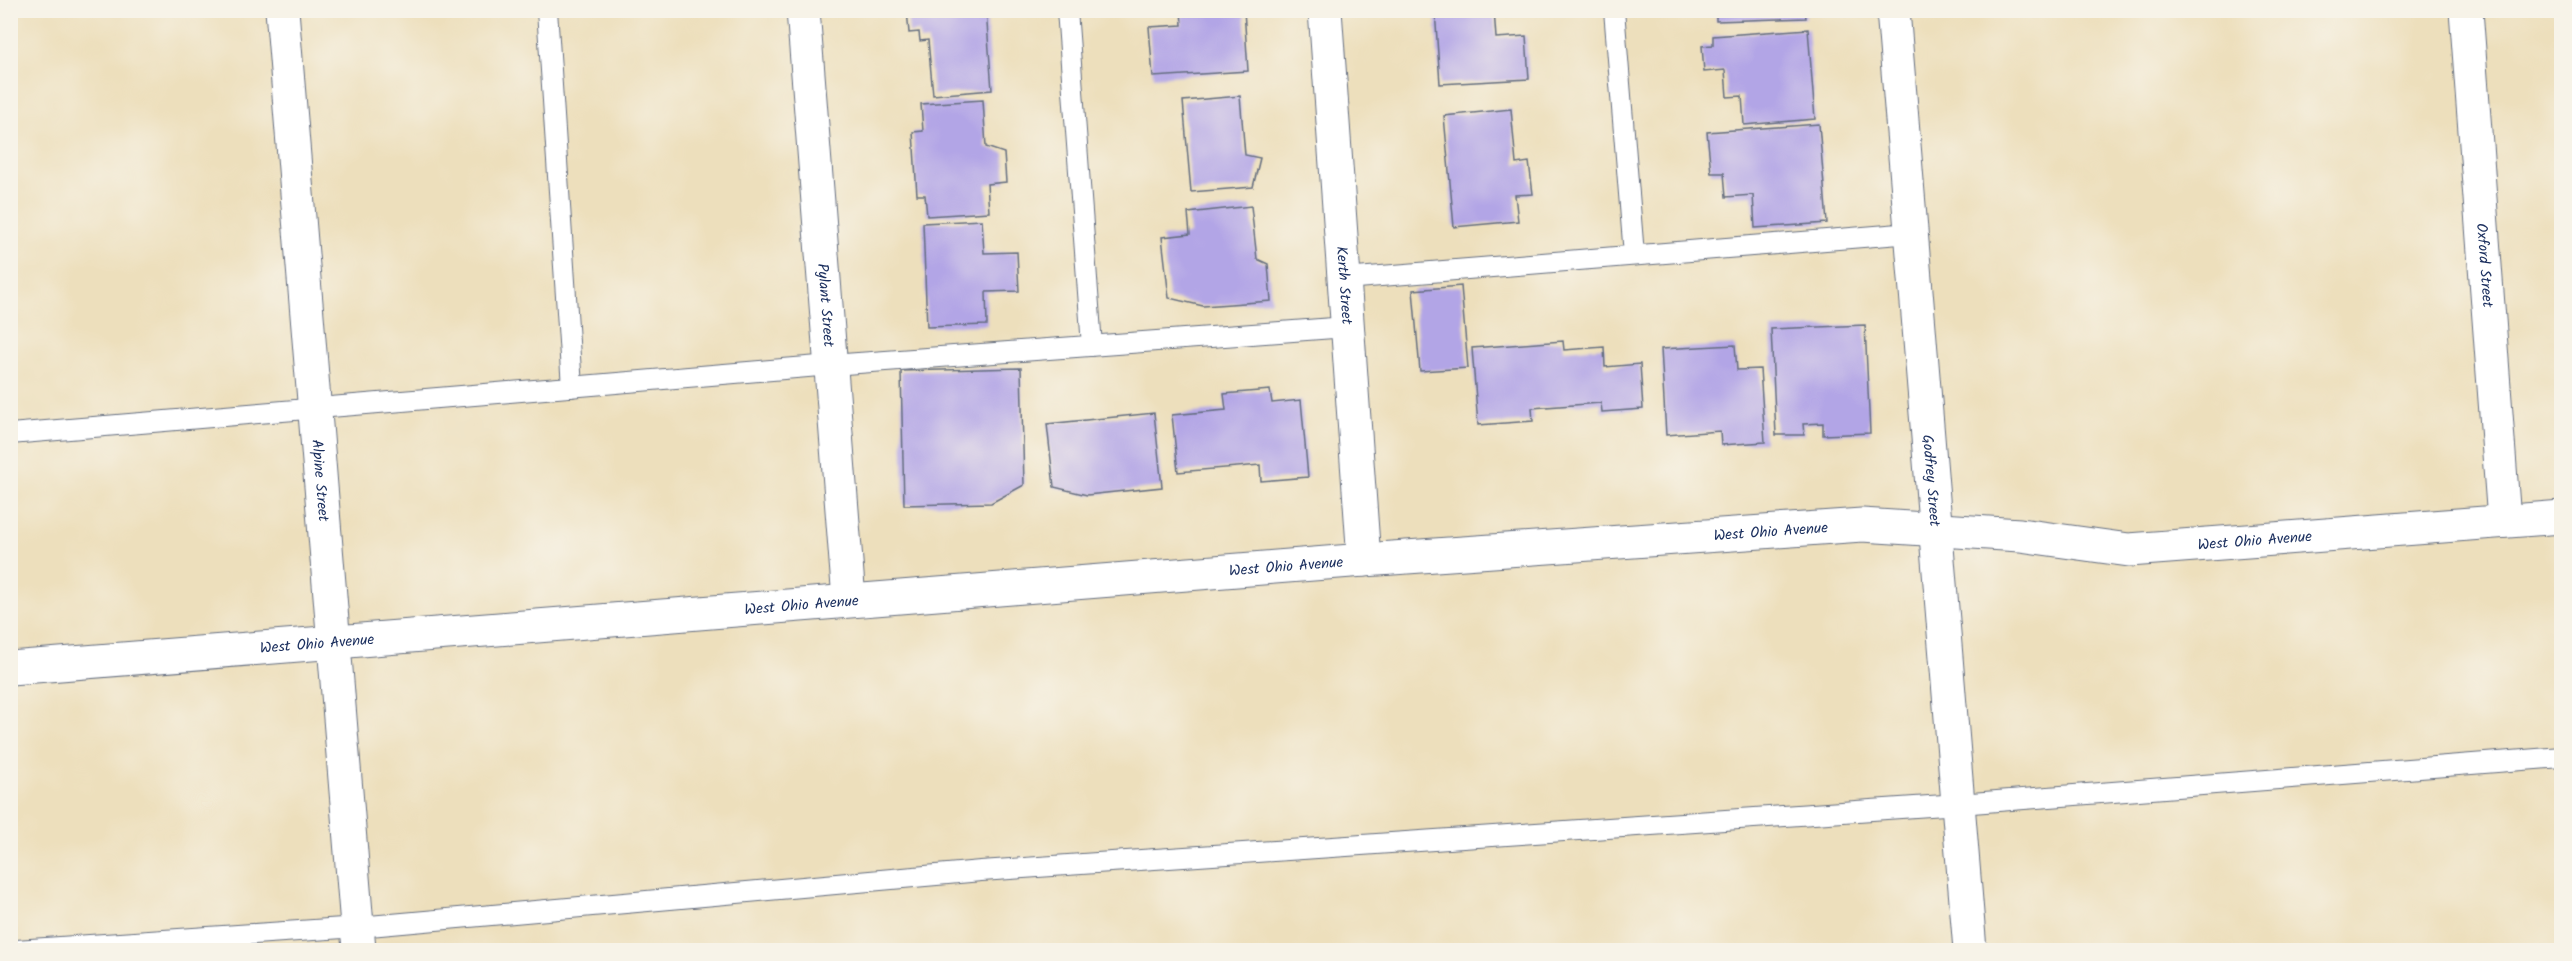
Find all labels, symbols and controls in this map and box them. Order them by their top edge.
street label: Oxford Street [2469,222,2499,309]
street label: Kerth Street [1329,245,1358,326]
street label: Pylant Street [810,262,840,348]
street label: Godfrey Street [1915,434,1946,528]
street label: Alpine Street [304,438,335,523]
street label: West Ohio Avenue [1713,516,1829,548]
street label: West Ohio Avenue [2197,525,2313,558]
street label: West Ohio Avenue [1228,551,1344,584]
street label: West Ohio Avenue [744,589,860,622]
street label: West Ohio Avenue [259,628,375,661]

